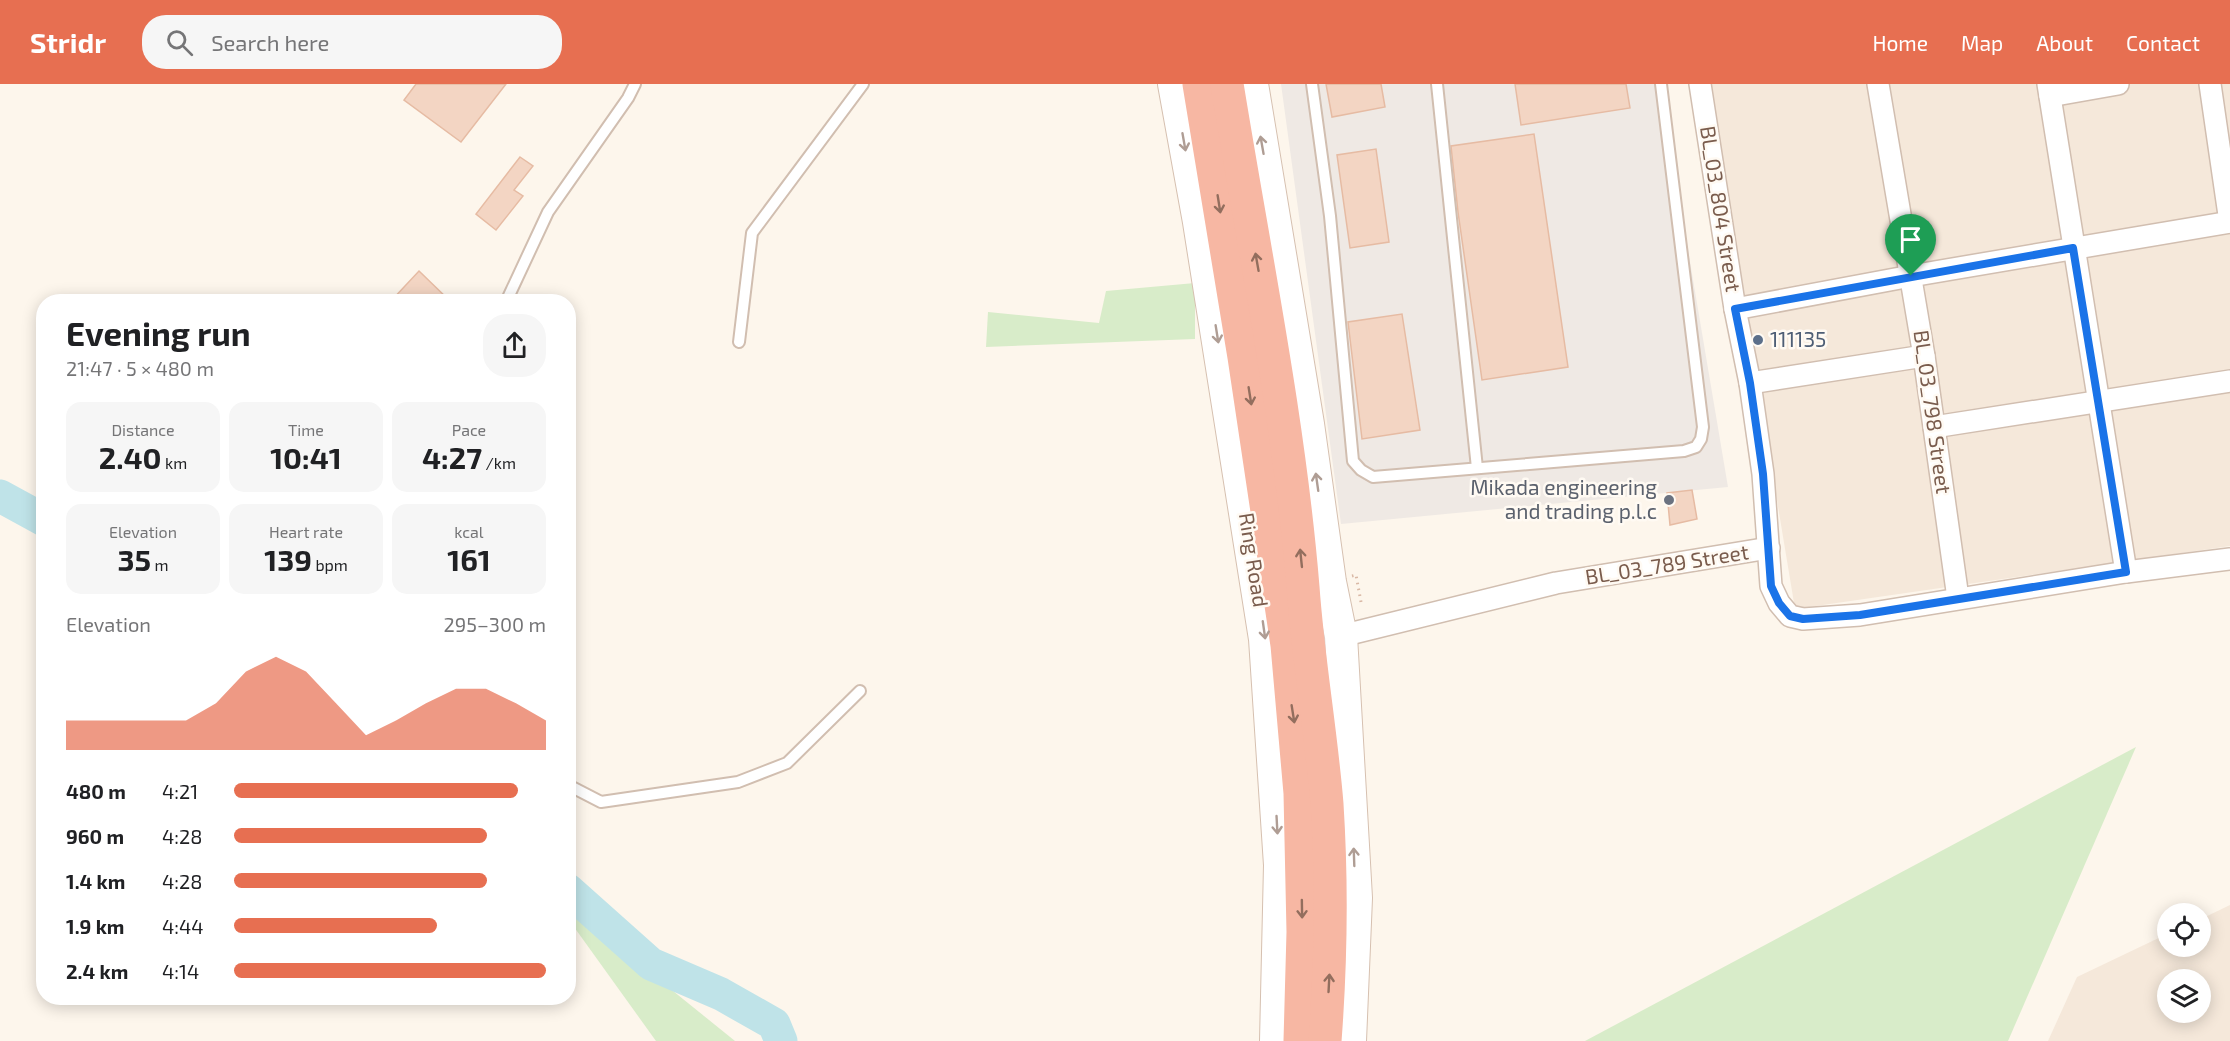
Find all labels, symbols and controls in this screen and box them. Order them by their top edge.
search box [142,15,562,69]
text: Stridr [30,25,106,59]
icon: search [163,26,196,59]
text: Search here [211,29,329,55]
text: Home [1872,30,1928,55]
text: Map [1961,30,2003,55]
text: About [2036,30,2093,55]
text: Contact [2126,30,2200,55]
street label: BL_03_804 Street [1696,124,1747,294]
one-way arrow [1179,131,1190,151]
one-way arrow [1256,136,1267,155]
one-way arrow [1214,194,1225,213]
pin [1885,214,1936,276]
icon: arrive [1894,223,1927,256]
one-way arrow [1251,252,1262,272]
text: Evening run [66,313,251,353]
button: share [483,314,546,377]
one-way arrow [1211,323,1222,343]
place label: 111135 [1770,326,1826,351]
street label: BL_03_798 Street [1910,328,1957,495]
marker: 111135 [1751,333,1765,347]
text: 21:47 · 5 × 480 m [66,356,214,380]
one-way arrow [1245,386,1256,406]
text: Distance [111,420,175,439]
text: Time [288,420,324,439]
text: Pace [452,420,486,439]
text: 2.40 [99,439,161,475]
text: 10:41 [270,439,342,475]
text: 4:27 [422,439,482,475]
text: km [161,453,187,472]
text: /km [482,453,516,472]
one-way arrow [1311,473,1322,493]
place label: Mikada engineering and trading p.l.c [1470,474,1657,523]
marker: Mikada engineering and trading p.l.c [1662,493,1676,507]
street label: Ring Road [1235,511,1274,609]
text: Elevation [109,522,177,541]
text: Heart rate [269,522,343,541]
text: kcal [454,522,484,541]
street label: BL_03_789 Street [1583,538,1750,589]
text: 35 [117,541,151,577]
text: 139 [264,541,312,577]
text: 161 [447,541,491,577]
one-way arrow [1295,549,1306,569]
text: m [151,555,169,574]
text: bpm [312,555,348,574]
text: Elevation [66,612,151,636]
text: 295–300 m [444,612,546,636]
one-way arrow [1259,620,1270,639]
one-way arrow [1288,704,1299,724]
text: 480 m [66,779,126,803]
text: 4:21 [162,779,198,803]
one-way arrow [1272,814,1283,834]
text: 960 m [66,824,124,848]
text: 4:28 [162,824,202,848]
one-way arrow [1349,847,1360,867]
text: 1.4 km [66,869,125,893]
text: 4:28 [162,869,202,893]
one-way arrow [1296,898,1308,918]
map controls [2157,903,2211,1023]
button: locate [2157,903,2211,957]
text: 1.9 km [66,914,124,938]
text: 4:44 [162,914,204,938]
text: 2.4 km [66,959,128,983]
text: 4:14 [162,959,199,983]
button: layers [2157,969,2211,1023]
one-way arrow [1324,973,1335,993]

